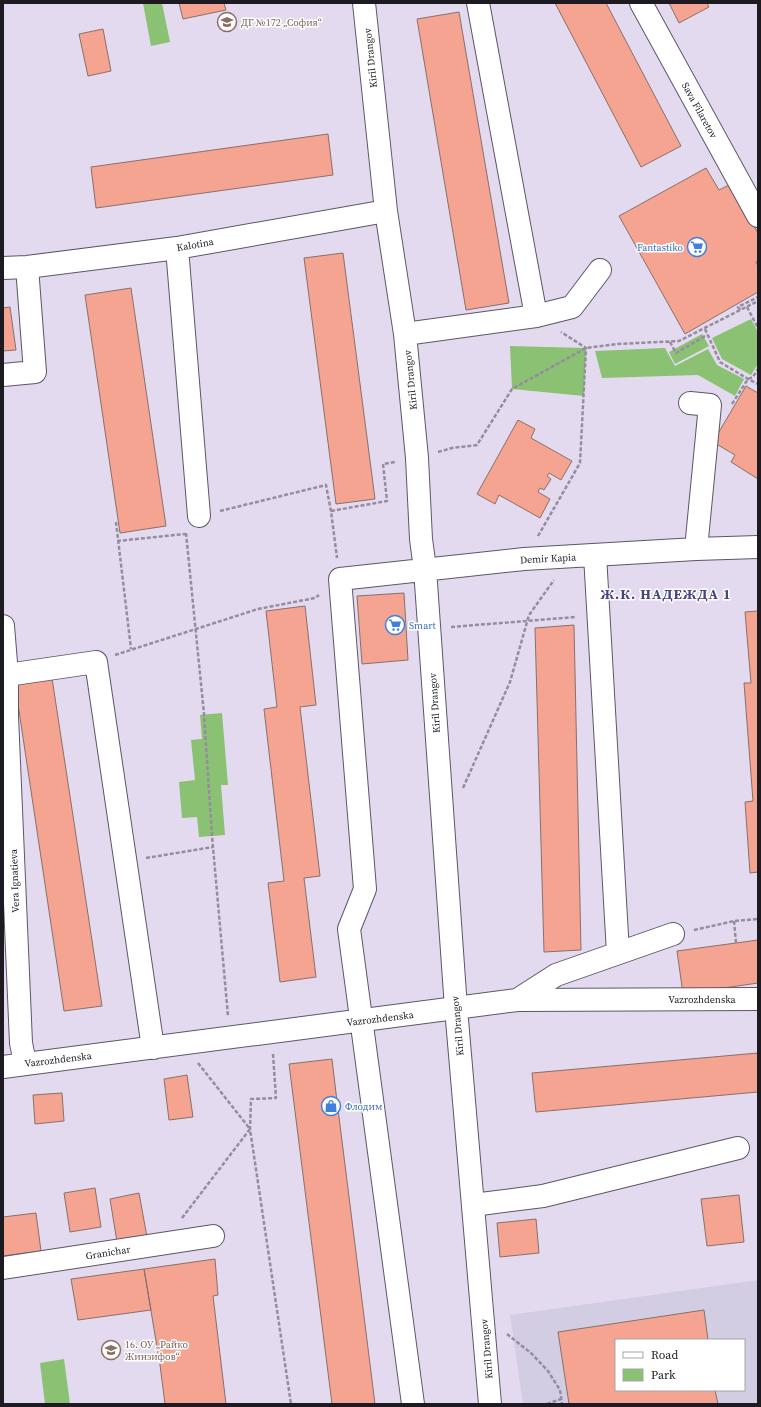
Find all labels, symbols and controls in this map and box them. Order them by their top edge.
school or university icon: ДГ №172 „София“ [216,11,238,33]
place label: ДГ №172 „София“ [241,16,322,29]
street label: Kiril Drangov [361,27,380,89]
street label: Sava Filaretov [679,80,720,140]
street label: Kalotina [176,235,216,254]
supermarket icon: Fantastiko [686,236,708,258]
place label: Fantastiko [637,241,684,254]
street label: Kiril Drangov [401,349,420,411]
street label: Demir Kapia [520,550,577,566]
district label: Ж.К. НАДЕЖДА 1 [600,584,732,604]
supermarket icon: Smart [384,614,406,636]
place label: Smart [409,619,437,632]
street label: Kiril Drangov [426,673,443,733]
street label: Vera Ignatieva [7,848,22,913]
street label: Vazrozhdenska [668,993,737,1006]
street label: Kiril Drangov [448,995,467,1056]
street label: Vazrozhdenska [346,1008,415,1029]
street label: Vazrozhdenska [24,1049,93,1070]
shop icon: Флодим [320,1095,342,1117]
place label: Флодим [345,1100,382,1113]
street label: Granichar [85,1242,132,1262]
street label: Kiril Drangov [477,1318,496,1379]
place label: 16. ОУ „Райко Жинзифов“ [125,1338,189,1363]
school or university icon: 16. ОУ „Райко Жинзифов“ [100,1339,122,1361]
legend [615,1339,745,1391]
text: Road [651,1347,678,1363]
text: Park [651,1367,676,1383]

